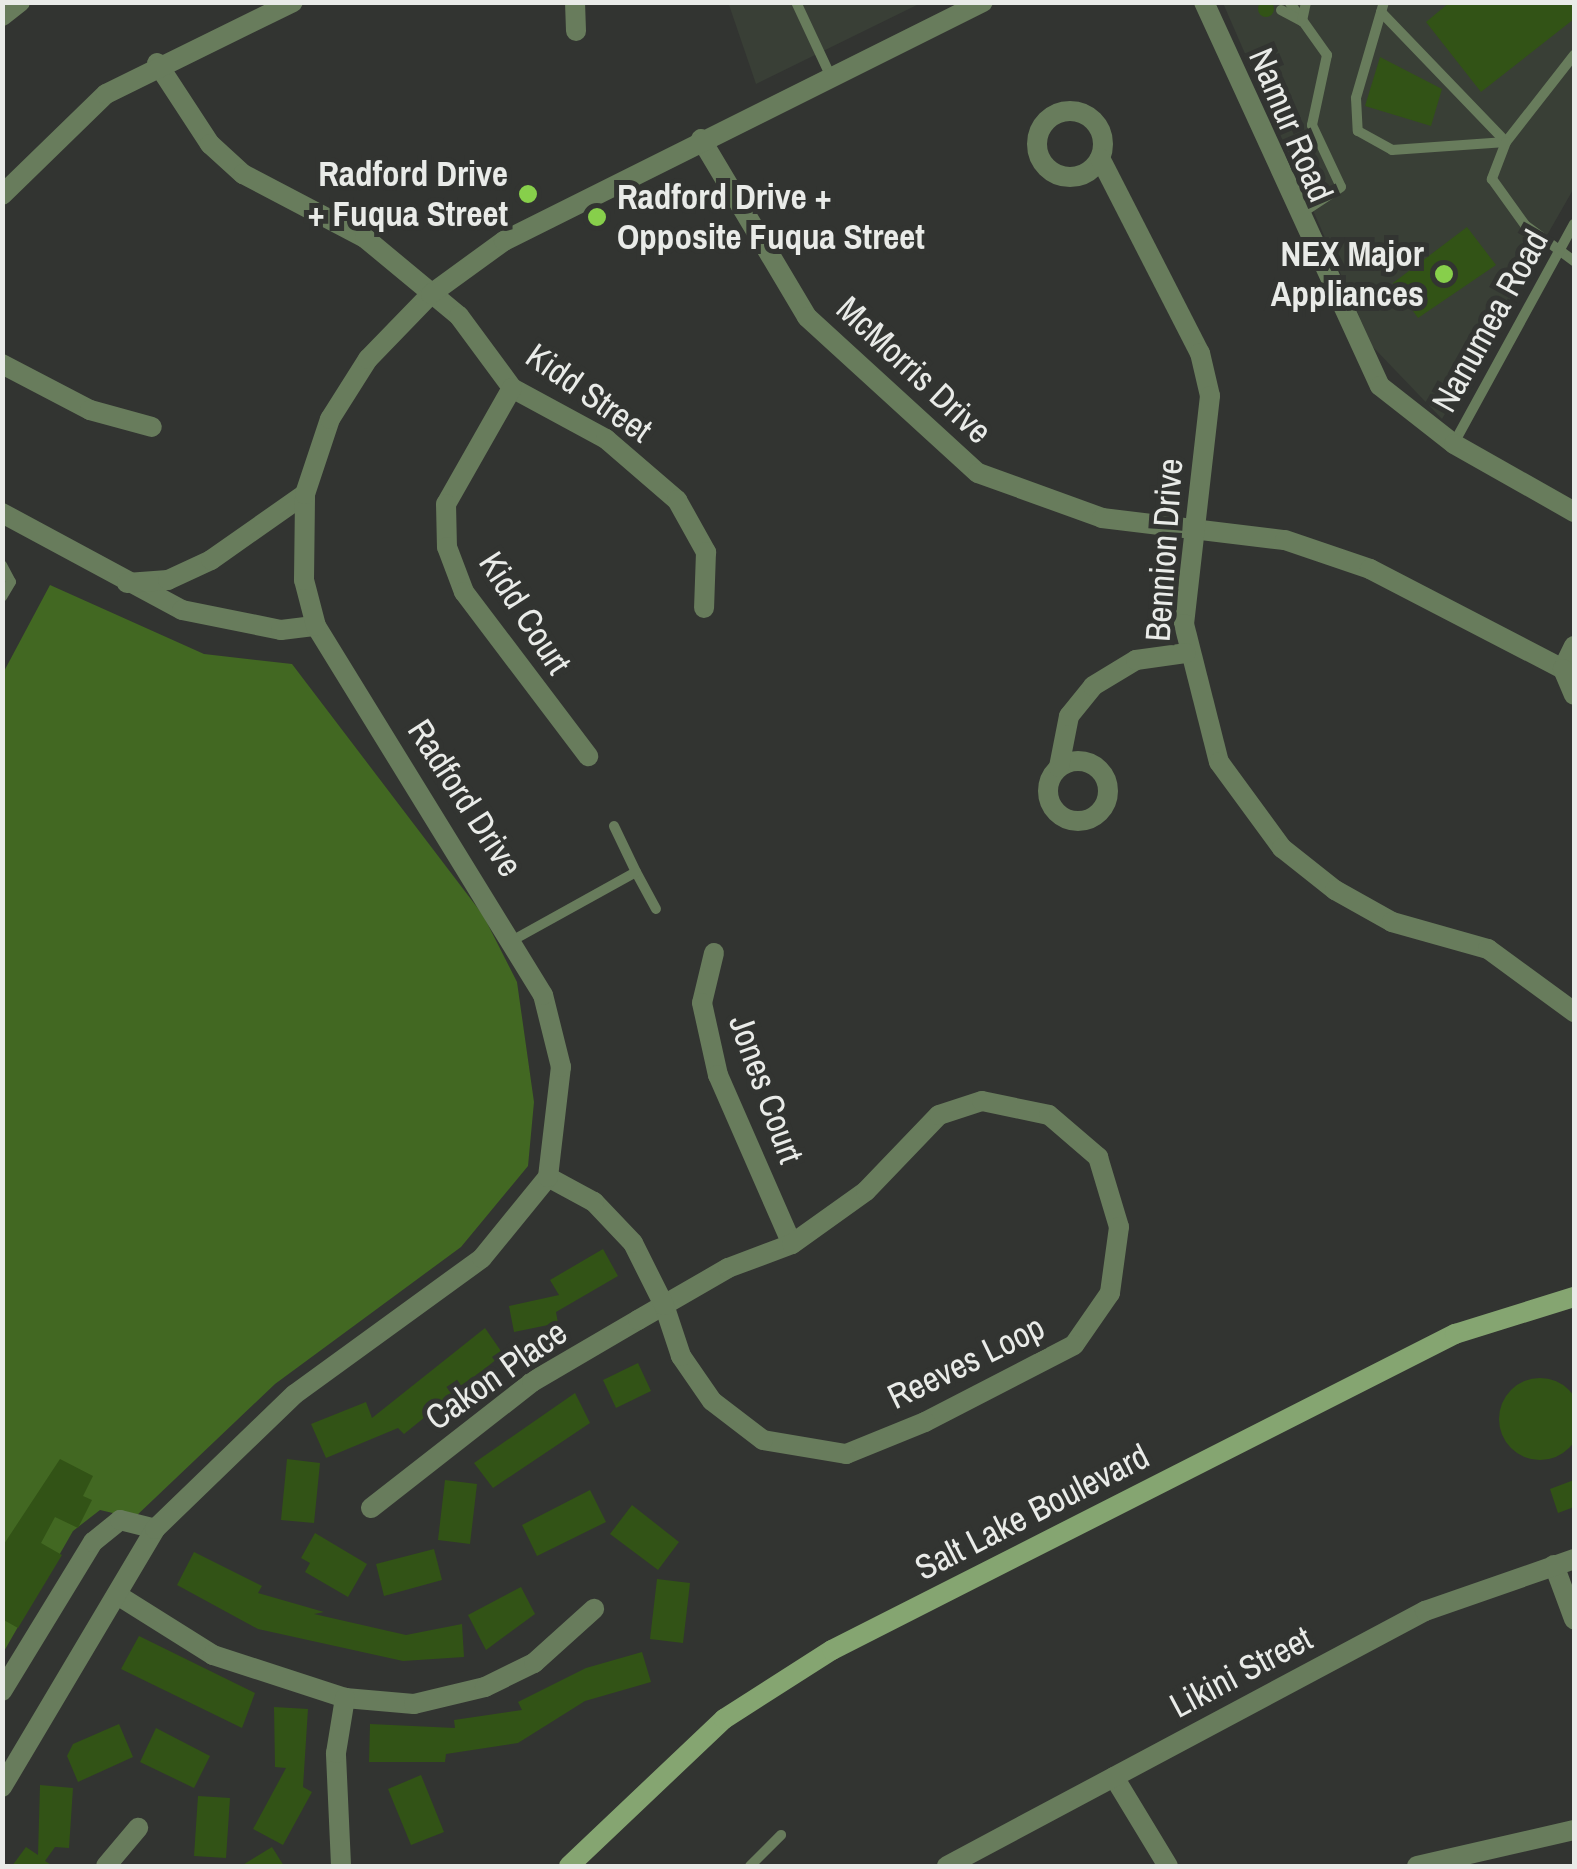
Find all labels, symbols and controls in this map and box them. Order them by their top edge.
street label: Namur Road [1240,42,1342,208]
place label: Radford Drive + Fuqua Street [308,153,508,235]
place label: Radford Drive + Opposite Fuqua Street [617,176,925,258]
marker: Radford Drive + Fuqua Street [517,183,539,205]
marker: Radford Drive + Opposite Fuqua Street [586,206,608,228]
street label: Nanumea Road [1423,223,1557,419]
place label: NEX Major Appliances [1271,233,1424,315]
marker: NEX Major Appliances [1433,263,1455,285]
street label: McMorris Drive [828,288,1000,452]
street label: Kidd Street [518,335,660,451]
street label: Bennion Drive [1137,457,1191,643]
street label: Kidd Court [470,544,580,682]
street label: Radford Drive [399,712,531,884]
street label: Jones Court [720,1009,812,1169]
street label: Reeves Loop [881,1306,1051,1418]
street label: Cakon Place [417,1311,575,1439]
street label: Salt Lake Boulevard [908,1435,1156,1589]
street label: Likini Street [1163,1617,1319,1727]

